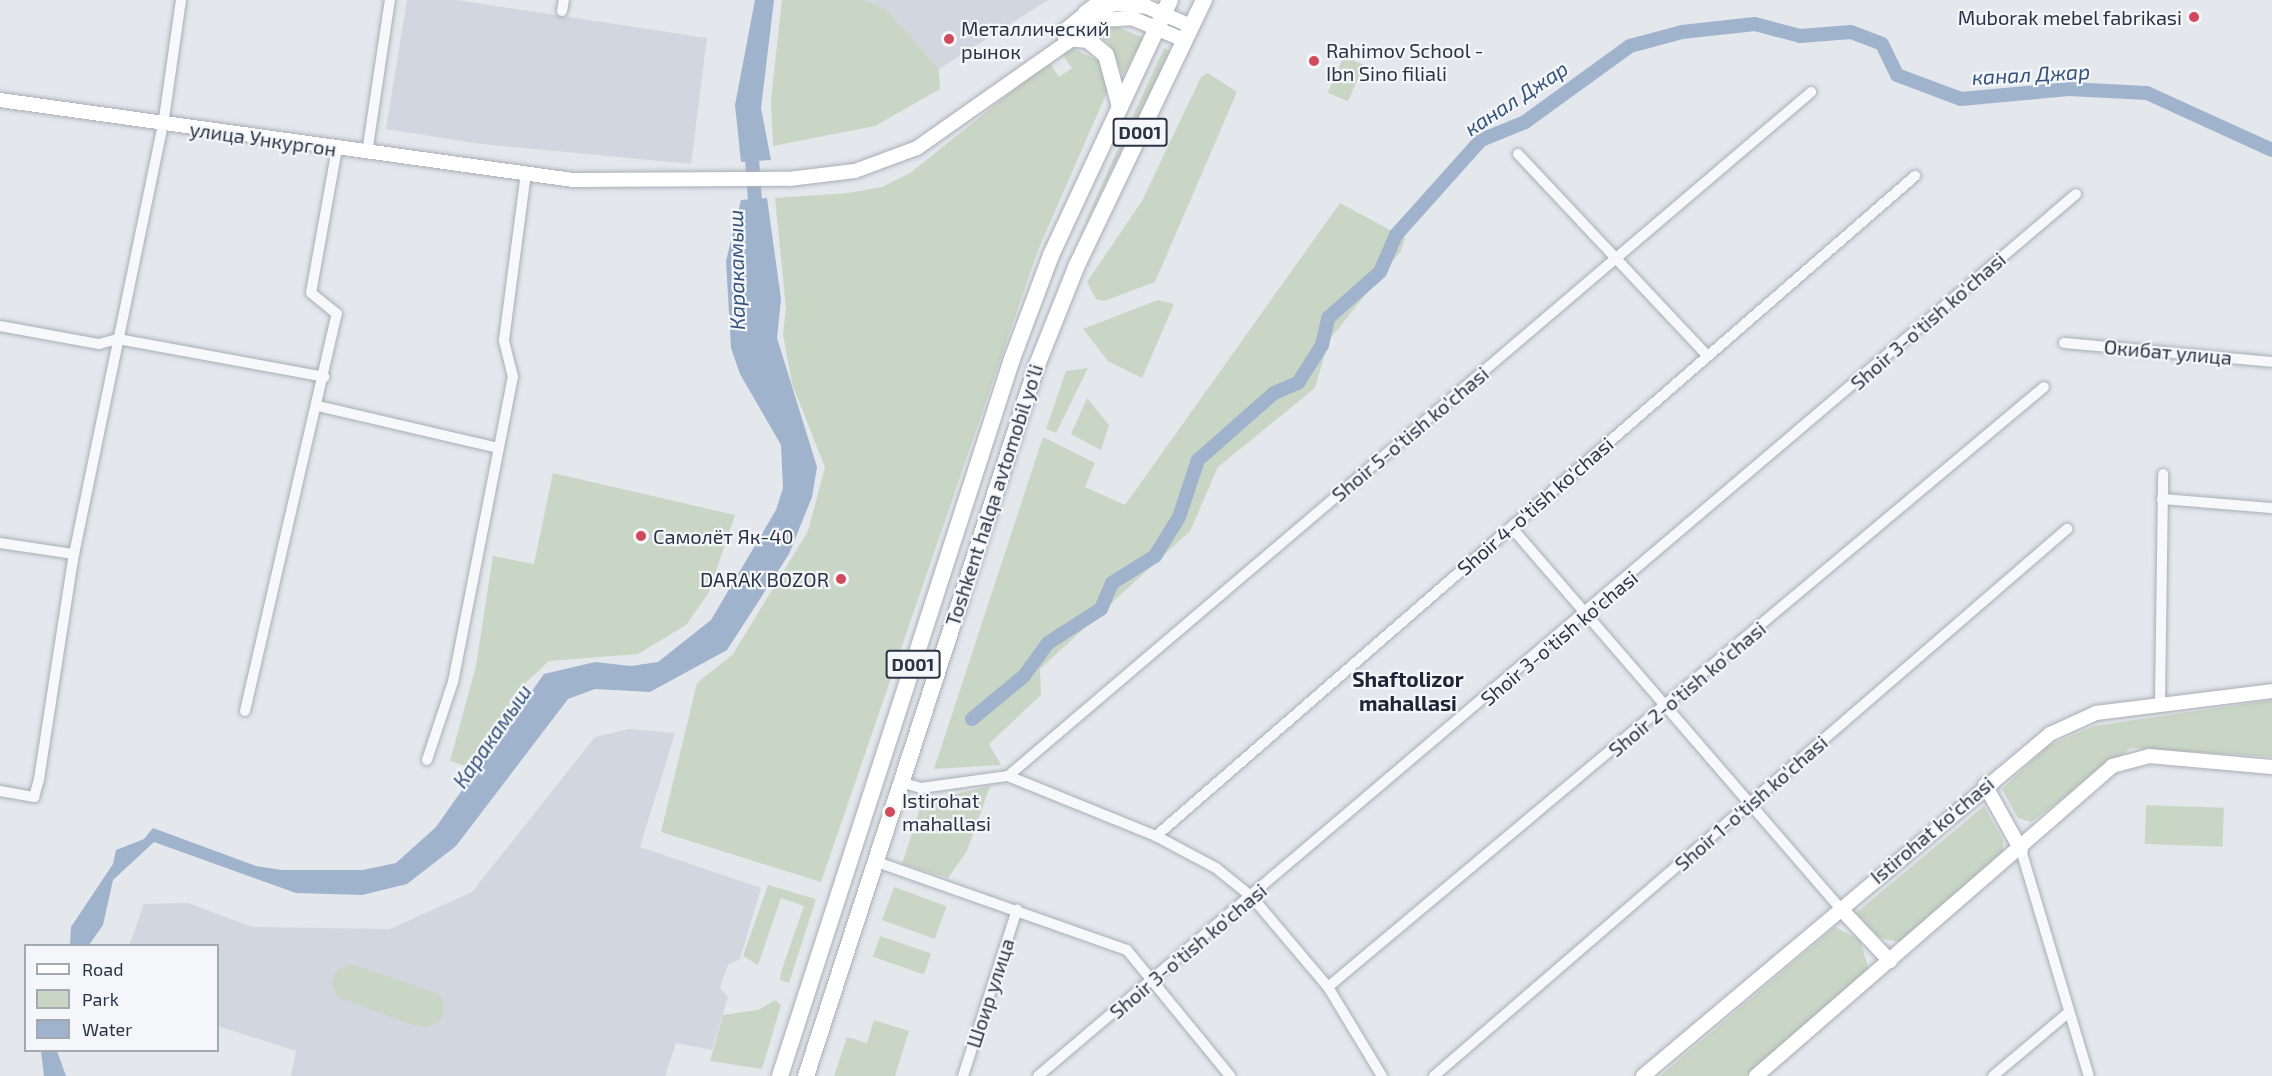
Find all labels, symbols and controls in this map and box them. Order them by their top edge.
place label: Muborak mebel fabrikasi [1957,5,2182,29]
marker: Muborak mebel fabrikasi [2187,10,2201,24]
place label: Металлический рынок [961,16,1109,63]
marker: Металлический рынок [942,32,956,46]
place label: Rahimov School - Ibn Sino filiali [1326,38,1484,85]
marker: Rahimov School - Ibn Sino filiali [1307,54,1321,68]
water label: канал Джар [1459,55,1573,141]
water label: канал Джар [1971,58,2091,90]
street label: улица Ункургон [188,117,338,161]
road number: D001 [1112,117,1168,147]
water label: Каракамыш [722,210,750,330]
street label: Shoir 3-o'tish ko'chasi [1845,247,2011,395]
street label: Окибат улица [2103,334,2233,370]
street label: Toshkent halqa avtomobil yo'li [940,361,1048,629]
street label: Shoir 5-o'tish ko'chasi [1327,361,1493,507]
street label: Shoir 4-o'tish ko'chasi [1452,432,1618,580]
place label: Самолёт Як-40 [653,524,794,548]
marker: Самолёт Як-40 [634,529,648,543]
street label: Shoir 3-o'tish ko'chasi [1475,565,1643,711]
place label: DARAK BOZOR [700,567,829,591]
marker: DARAK BOZOR [834,572,848,586]
street label: Shoir 2-o'tish ko'chasi [1603,616,1771,762]
road number: D001 [884,649,942,679]
district label: Shaftolizor mahallasi [1352,666,1464,716]
water label: Каракамыш [447,679,537,793]
street label: Shoir 1-o'tish ko'chasi [1670,730,1832,876]
street label: Istirohat ko'chasi [1865,771,1999,889]
place label: Istirohat mahallasi [902,789,991,836]
marker: Istirohat mahallasi [883,805,897,819]
street label: Shoir 3-o'tish ko'chasi [1104,878,1272,1024]
street label: Шоир улица [961,935,1019,1051]
legend [24,944,219,1052]
text: Road [82,958,123,980]
text: Park [82,988,119,1010]
text: Water [82,1018,132,1040]

